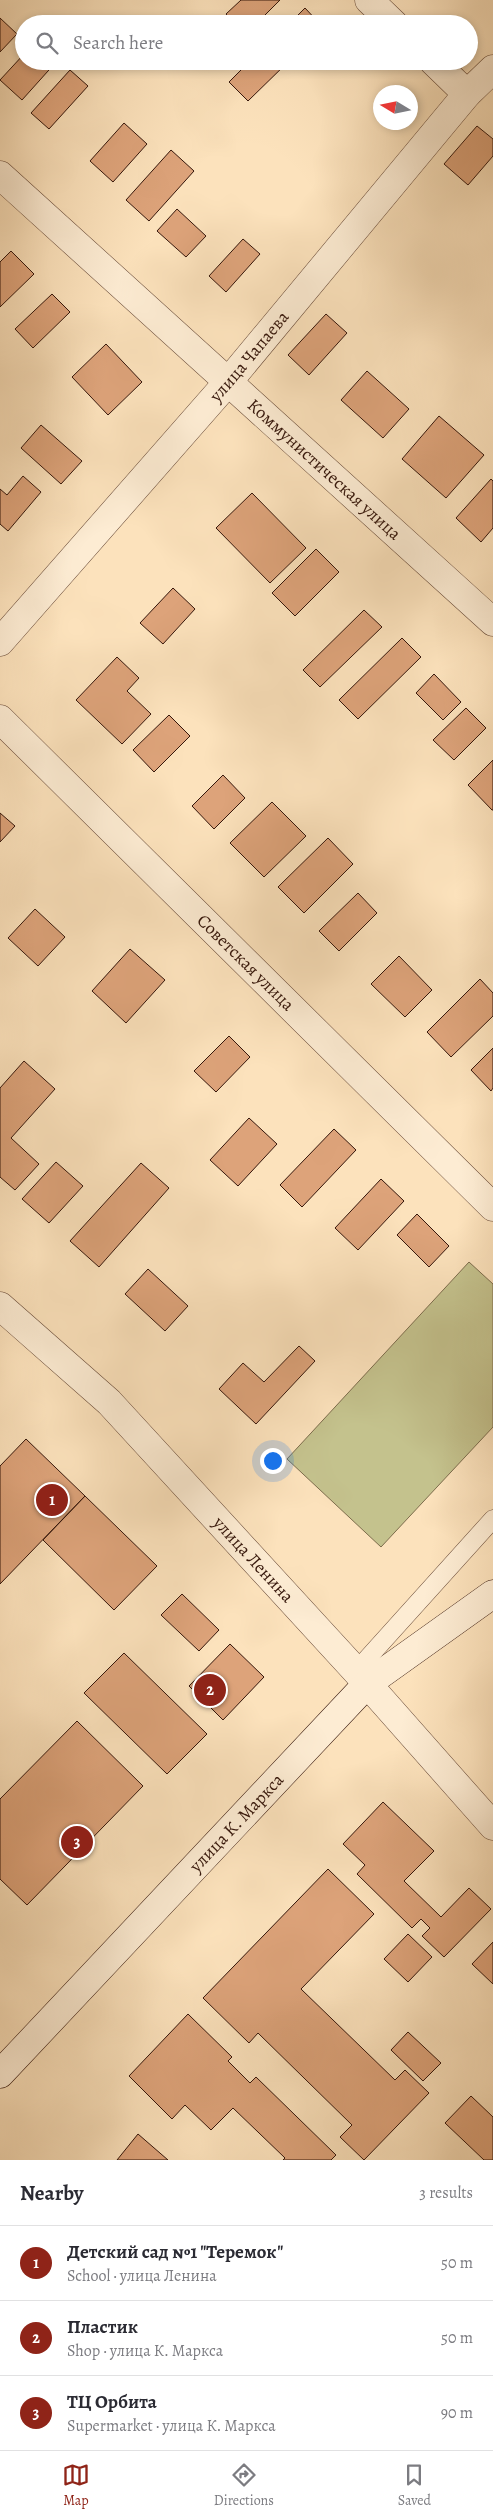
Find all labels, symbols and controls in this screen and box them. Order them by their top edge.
search box [15,15,478,70]
icon: search [33,29,61,57]
text: Search here [73,30,163,56]
north arrow [373,85,418,130]
street label: улица Чапаева [203,305,295,408]
street label: Коммунистическая улица [242,393,407,546]
street label: Советская улица [192,909,300,1017]
your location [260,1448,286,1474]
pin: 1 [36,1481,68,1519]
street label: улица Ленина [207,1510,300,1608]
pin: 2 [194,1671,226,1709]
street label: улица К. Маркса [183,1768,289,1878]
pin: 3 [61,1823,93,1861]
text: Nearby [20,2179,83,2207]
text: 3 results [419,2182,473,2204]
text: Детский сад №1 "Теремок" [67,2239,283,2265]
text: 1 [33,2252,39,2274]
text: 50 m [441,2252,473,2274]
text: School · улица Ленина [67,2265,217,2287]
text: Пластик [67,2314,138,2340]
text: 2 [32,2327,40,2349]
text: 50 m [441,2327,473,2349]
text: Shop · улица К. Маркса [67,2340,223,2362]
text: ТЦ Орбита [67,2389,157,2415]
text: 3 [33,2402,39,2424]
text: 90 m [441,2402,473,2424]
text: Supermarket · улица К. Маркса [67,2415,276,2437]
tab: Map [62,2461,90,2510]
tab: Directions [214,2461,274,2510]
tab: Saved [398,2461,431,2510]

